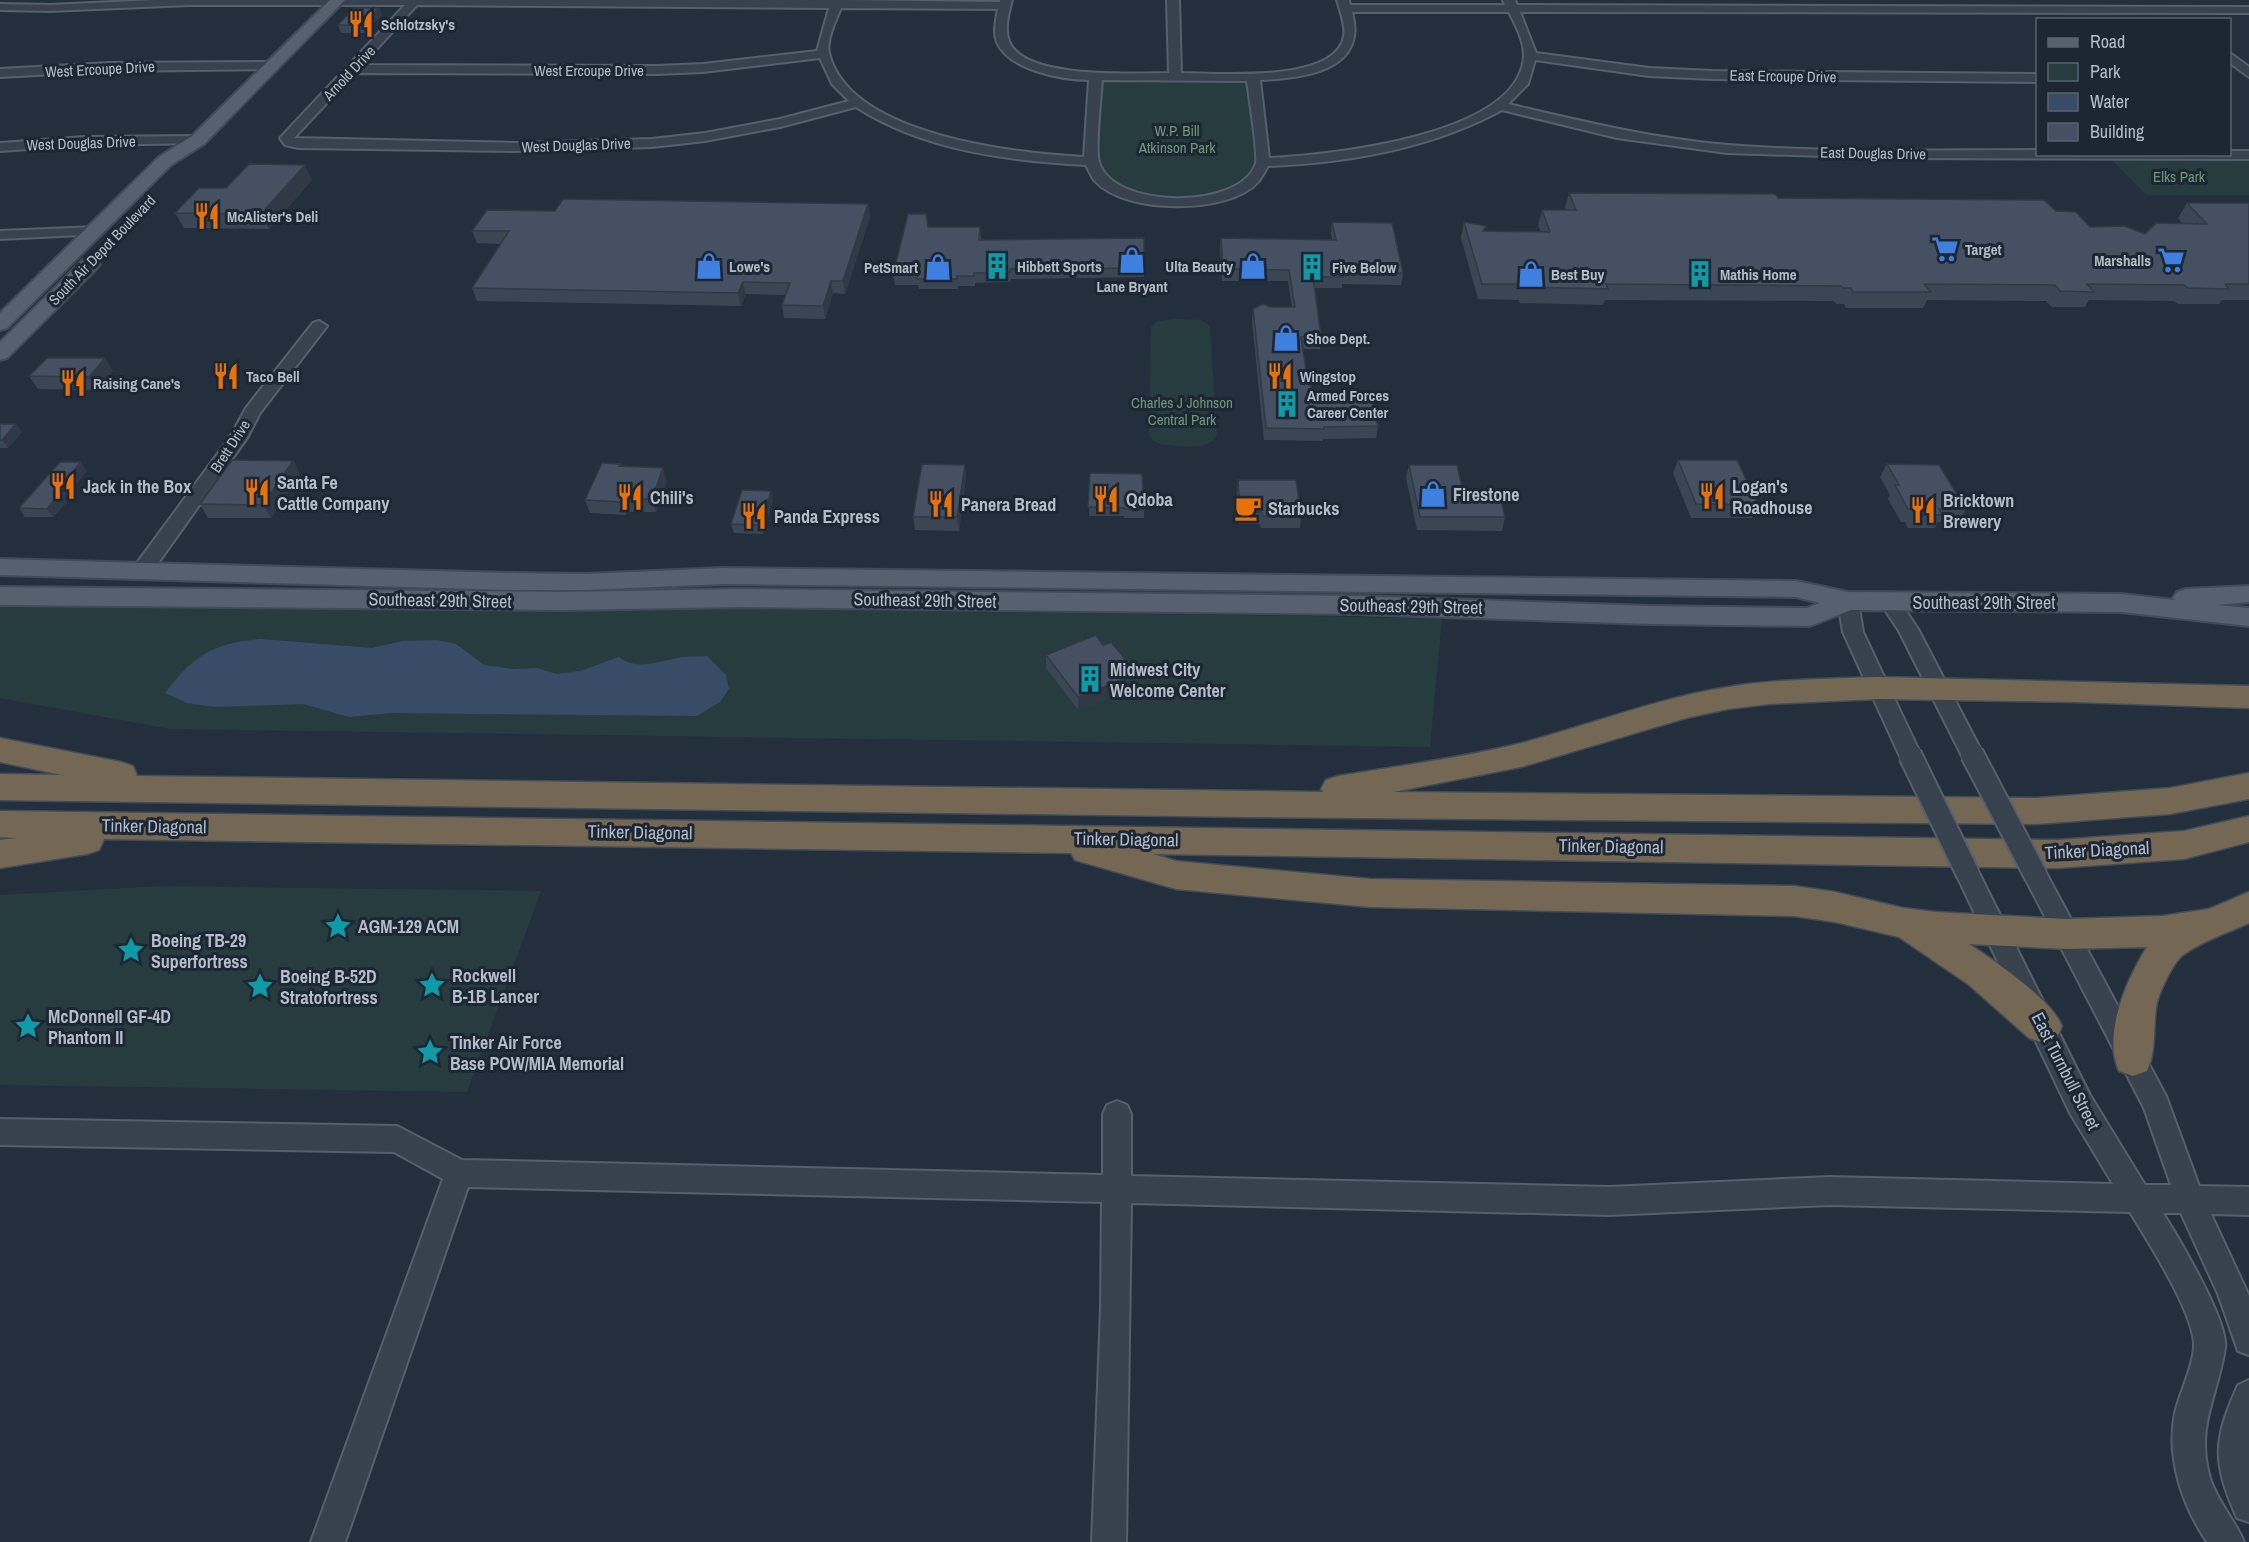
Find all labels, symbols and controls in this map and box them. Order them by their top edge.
restaurant icon: Schlotzsky's [346,9,376,39]
place label: Schlotzsky's [381,14,455,35]
legend [2036,18,2231,156]
text: Road [2090,29,2125,54]
street label: Arnold Drive [317,41,380,106]
street label: West Ercoupe Drive [45,56,156,82]
text: Park [2090,59,2121,84]
street label: West Ercoupe Drive [534,60,644,81]
street label: East Ercoupe Drive [1729,65,1837,87]
text: Water [2090,89,2129,114]
text: Building [2090,119,2145,144]
park label: W.P. Bill Atkinson Park [1138,120,1216,158]
street label: West Douglas Drive [26,131,136,155]
street label: West Douglas Drive [521,133,631,157]
street label: East Douglas Drive [1820,142,1926,164]
park label: Elks Park [2153,166,2206,187]
street label: South Air Depot Boulevard [44,190,160,310]
restaurant icon: McAlister's Deli [192,201,222,231]
place label: McAlister's Deli [227,206,318,227]
supermarket icon: Target [1930,234,1960,264]
place label: Target [1965,239,2002,260]
shop icon: Lane Bryant [1117,245,1147,275]
supermarket icon: Marshalls [2156,245,2186,275]
place label: Marshalls [2094,250,2151,271]
shop icon: Lowe's [694,251,724,281]
building icon: Hibbett Sports [982,251,1012,281]
shop icon: Ulta Beauty [1238,251,1268,281]
shop icon: PetSmart [923,252,953,282]
building icon: Five Below [1297,252,1327,282]
place label: Lowe's [729,256,770,277]
place label: Hibbett Sports [1017,256,1102,277]
place label: Ulta Beauty [1165,256,1233,277]
place label: PetSmart [864,257,918,278]
place label: Five Below [1332,257,1397,278]
shop icon: Best Buy [1516,259,1546,289]
building icon: Mathis Home [1685,259,1715,289]
place label: Best Buy [1551,264,1604,285]
place label: Mathis Home [1720,264,1797,285]
place label: Lane Bryant [1096,276,1168,297]
shop icon: Shoe Dept. [1271,323,1301,353]
place label: Shoe Dept. [1306,328,1370,349]
restaurant icon: Taco Bell [211,361,241,391]
restaurant icon: Wingstop [1265,361,1295,391]
place label: Taco Bell [246,366,300,387]
place label: Wingstop [1300,366,1356,387]
restaurant icon: Raising Cane's [58,368,88,398]
place label: Raising Cane's [93,373,181,394]
place label: Armed Forces Career Center [1307,385,1389,423]
building icon: Armed Forces Career Center [1272,389,1302,419]
park label: Charles J Johnson Central Park [1131,392,1233,430]
street label: Brett Drive [205,416,255,476]
place label: Santa Fe Cattle Company [277,470,390,516]
restaurant icon: Jack in the Box [48,471,78,501]
place label: Jack in the Box [83,474,192,499]
place label: Logan's Roadhouse [1732,474,1812,520]
restaurant icon: Santa Fe Cattle Company [242,477,272,507]
shop icon: Firestone [1418,479,1448,509]
restaurant icon: Logan's Roadhouse [1697,481,1727,511]
restaurant icon: Chili's [615,482,645,512]
place label: Firestone [1453,482,1519,507]
restaurant icon: Qdoba [1091,484,1121,514]
place label: Chili's [650,485,694,510]
place label: Qdoba [1126,487,1174,512]
place label: Bricktown Brewery [1943,488,2014,534]
restaurant icon: Panera Bread [926,489,956,519]
place label: Panera Bread [961,492,1056,517]
cafe icon: Starbucks [1233,493,1263,523]
restaurant icon: Bricktown Brewery [1908,495,1938,525]
place label: Starbucks [1268,496,1339,521]
restaurant icon: Panda Express [739,501,769,531]
place label: Panda Express [774,504,880,529]
street label: Southeast 29th Street [368,586,512,614]
street label: Southeast 29th Street [853,586,997,614]
street label: Southeast 29th Street [1913,590,2055,615]
street label: Southeast 29th Street [1339,592,1483,620]
place label: Midwest City Welcome Center [1110,657,1226,703]
building icon: Midwest City Welcome Center [1075,664,1105,694]
street label: Tinker Diagonal [101,813,207,839]
street label: Tinker Diagonal [587,819,693,845]
street label: Tinker Diagonal [1073,826,1179,852]
street label: Tinker Diagonal [1558,833,1664,859]
street label: Tinker Diagonal [2044,835,2150,865]
place icon: AGM-129 ACM [323,911,353,941]
place label: AGM-129 ACM [358,914,459,939]
place label: Boeing TB-29 Superfortress [151,928,248,974]
place icon: Boeing TB-29 Superfortress [116,935,146,965]
place label: Rockwell B-1B Lancer [452,963,539,1009]
place label: Boeing B-52D Stratofortress [280,964,378,1010]
place icon: Rockwell B-1B Lancer [417,970,447,1000]
place icon: Boeing B-52D Stratofortress [245,971,275,1001]
place label: McDonnell GF-4D Phantom II [48,1004,171,1050]
street label: East Turnbull Street [2026,1008,2106,1134]
place icon: McDonnell GF-4D Phantom II [13,1011,43,1041]
place label: Tinker Air Force Base POW/MIA Memorial [450,1030,624,1076]
place icon: Tinker Air Force Base POW/MIA Memorial [415,1037,445,1067]

